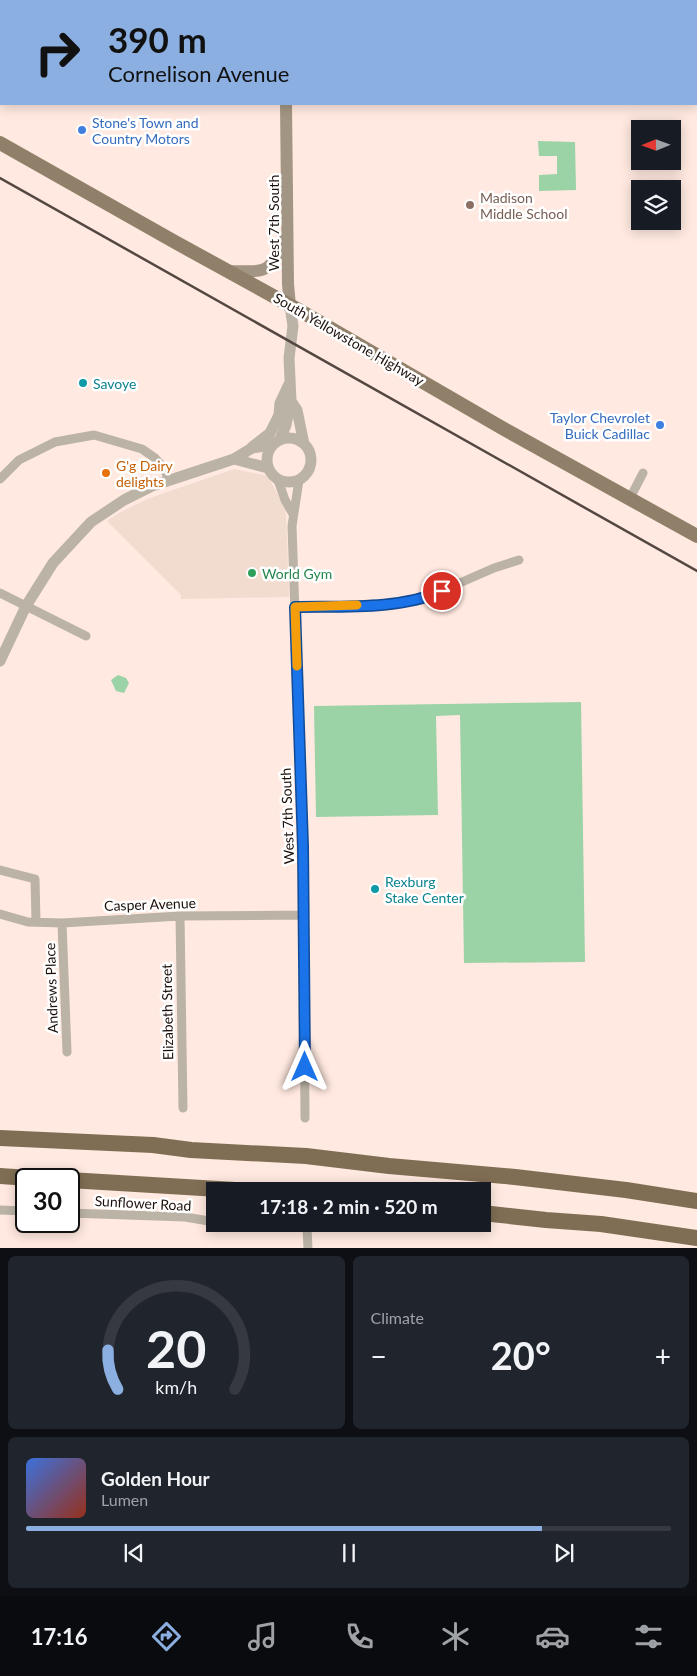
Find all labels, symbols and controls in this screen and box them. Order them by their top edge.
text: 390 m [108,18,207,60]
icon: right [25,20,90,85]
text: Cornelison Avenue [108,60,289,87]
place label: Stone's Town and Country Motors [92,114,199,147]
north arrow [631,120,681,170]
map controls [631,120,681,230]
marker: Stone's Town and Country Motors [76,124,88,136]
street label: West 7th South [265,175,282,271]
button: layers [631,180,681,230]
place label: Madison Middle School [480,189,567,222]
marker: Madison Middle School [464,199,476,211]
street label: South Yellowstone Highway [271,289,428,389]
place label: Savoye [93,375,136,392]
marker: Savoye [77,377,89,389]
place label: Taylor Chevrolet Buick Cadillac [550,409,650,442]
marker: Taylor Chevrolet Buick Cadillac [654,419,666,431]
place label: G'g Dairy delights [116,457,174,490]
marker: G'g Dairy delights [100,467,112,479]
place label: World Gym [262,565,332,582]
marker: World Gym [246,567,258,579]
pin [421,570,463,612]
icon: arrive [428,577,456,605]
street label: West 7th South [277,768,297,864]
place label: Rexburg Stake Center [385,873,464,906]
marker: Rexburg Stake Center [369,883,381,895]
street label: Casper Avenue [104,894,196,914]
street label: Andrews Place [41,943,61,1033]
street label: Elizabeth Street [158,964,176,1060]
position arrow [278,1040,330,1092]
speed limit sign: 30 [15,1168,80,1233]
street label: Sunflower Road [94,1192,192,1214]
text: 17:18 · 2 min · 520 m [259,1195,438,1218]
text: Climate [371,1308,424,1327]
text: 20 [146,1317,206,1379]
text: 20° [491,1332,551,1378]
text: − [371,1339,387,1373]
text: + [655,1339,671,1373]
text: km/h [155,1376,197,1398]
text: Golden Hour [101,1467,210,1490]
text: Lumen [101,1490,148,1509]
icon: previous [120,1539,148,1567]
icon: pause [335,1539,363,1567]
icon: next [550,1539,578,1567]
icon: directions [149,1619,184,1654]
icon: music [245,1619,280,1654]
icon: phone [342,1619,377,1654]
icon: climate [438,1619,473,1654]
icon: car [535,1619,570,1654]
icon: filters [631,1619,666,1654]
text: 17:16 [31,1623,87,1650]

